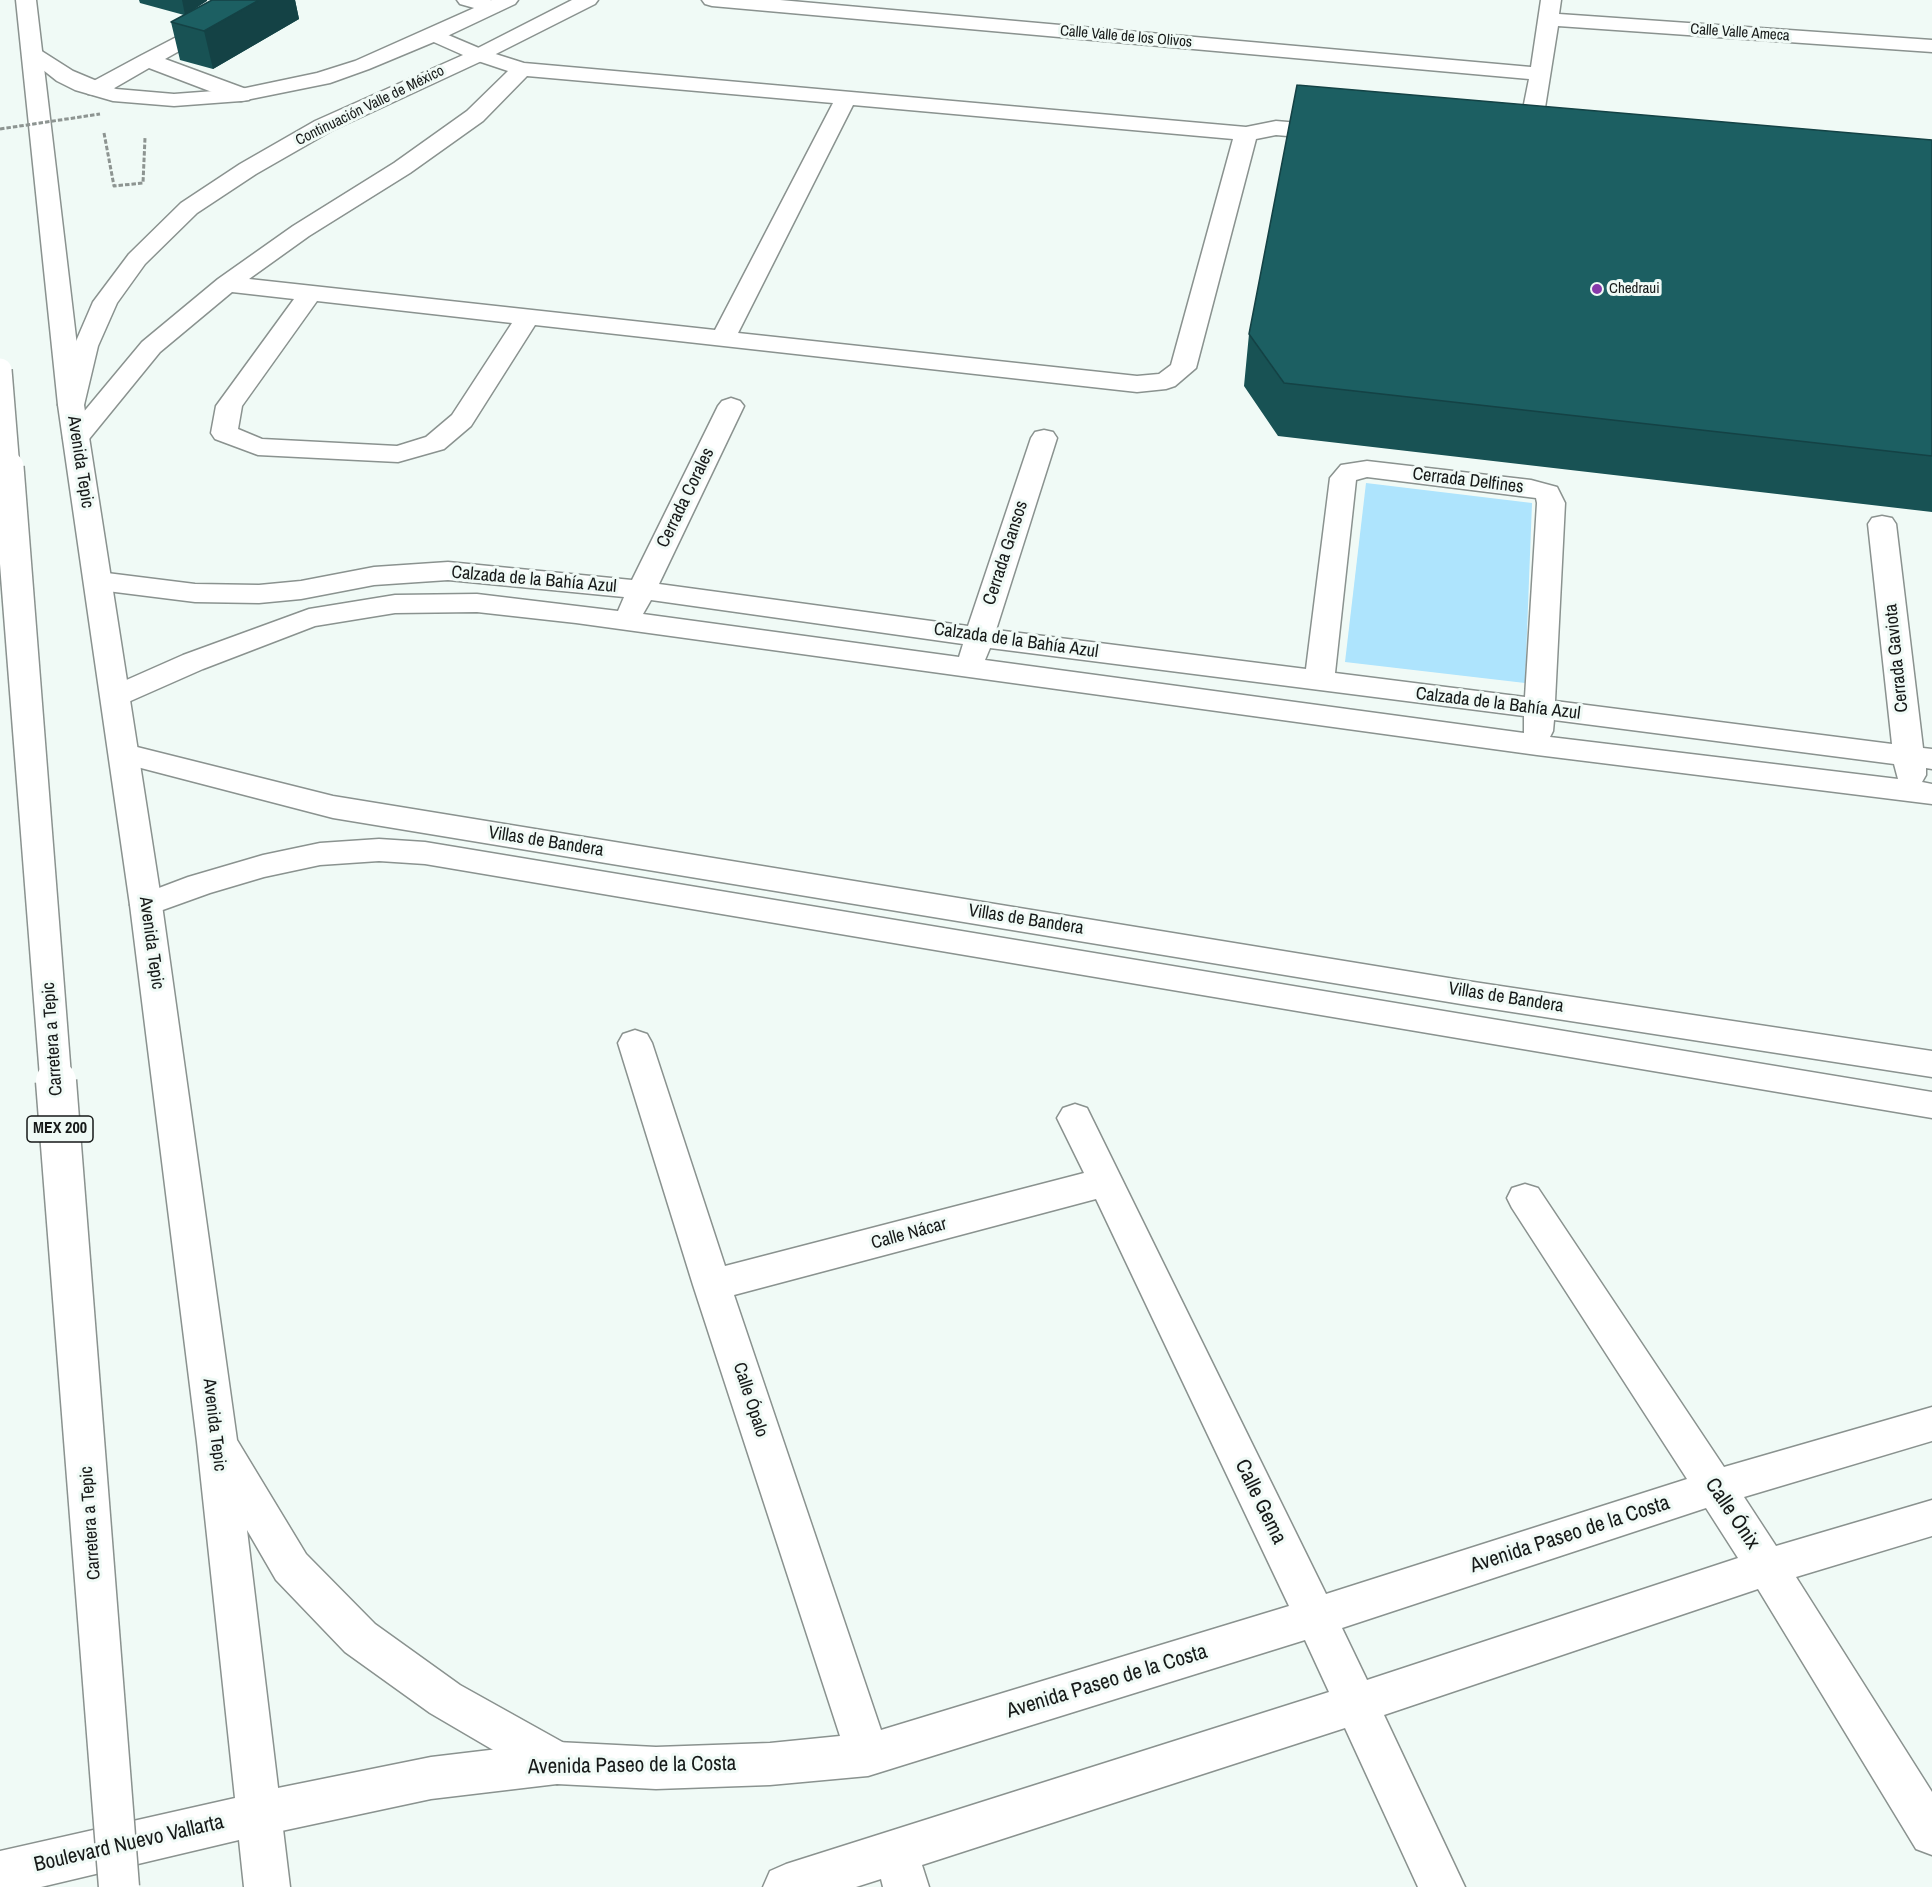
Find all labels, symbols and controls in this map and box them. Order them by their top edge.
street label: Calle Valle Ameca [1690,21,1790,45]
street label: Calle Valle de los Olivos [1059,22,1193,52]
street label: Continuación Valle de México [293,62,447,150]
place label: Chedraui [1609,280,1660,298]
marker: Chedraui [1590,282,1604,296]
street label: Avenida Tepic [62,414,98,510]
street label: Cerrada Corales [653,445,719,551]
street label: Cerrada Delfines [1411,463,1525,499]
street label: Cerrada Gansos [979,498,1033,608]
street label: Calzada de la Bahía Azul [451,562,617,598]
street label: Cerrada Gaviota [1881,603,1913,713]
street label: Calzada de la Bahía Azul [932,619,1100,663]
street label: Calzada de la Bahía Azul [1414,683,1582,725]
street label: Villas de Bandera [487,822,605,862]
street label: Avenida Tepic [134,895,168,991]
street label: Villas de Bandera [967,900,1085,940]
street label: Villas de Bandera [1447,978,1565,1018]
street label: Carretera a Tepic [38,981,68,1097]
road number: MEX 200 [27,1116,93,1142]
street label: Calle Nácar [869,1214,949,1254]
street label: Calle Ópalo [728,1360,772,1440]
street label: Avenida Tepic [198,1377,230,1473]
street label: Calle Gema [1229,1456,1291,1548]
street label: Carretera a Tepic [76,1465,106,1581]
street label: Calle Ónix [1699,1474,1765,1554]
street label: Avenida Paseo de la Costa [1467,1491,1673,1579]
street label: Avenida Paseo de la Costa [1004,1639,1210,1725]
street label: Avenida Paseo de la Costa [528,1752,736,1780]
street label: Boulevard Nuevo Vallarta [32,1810,226,1878]

